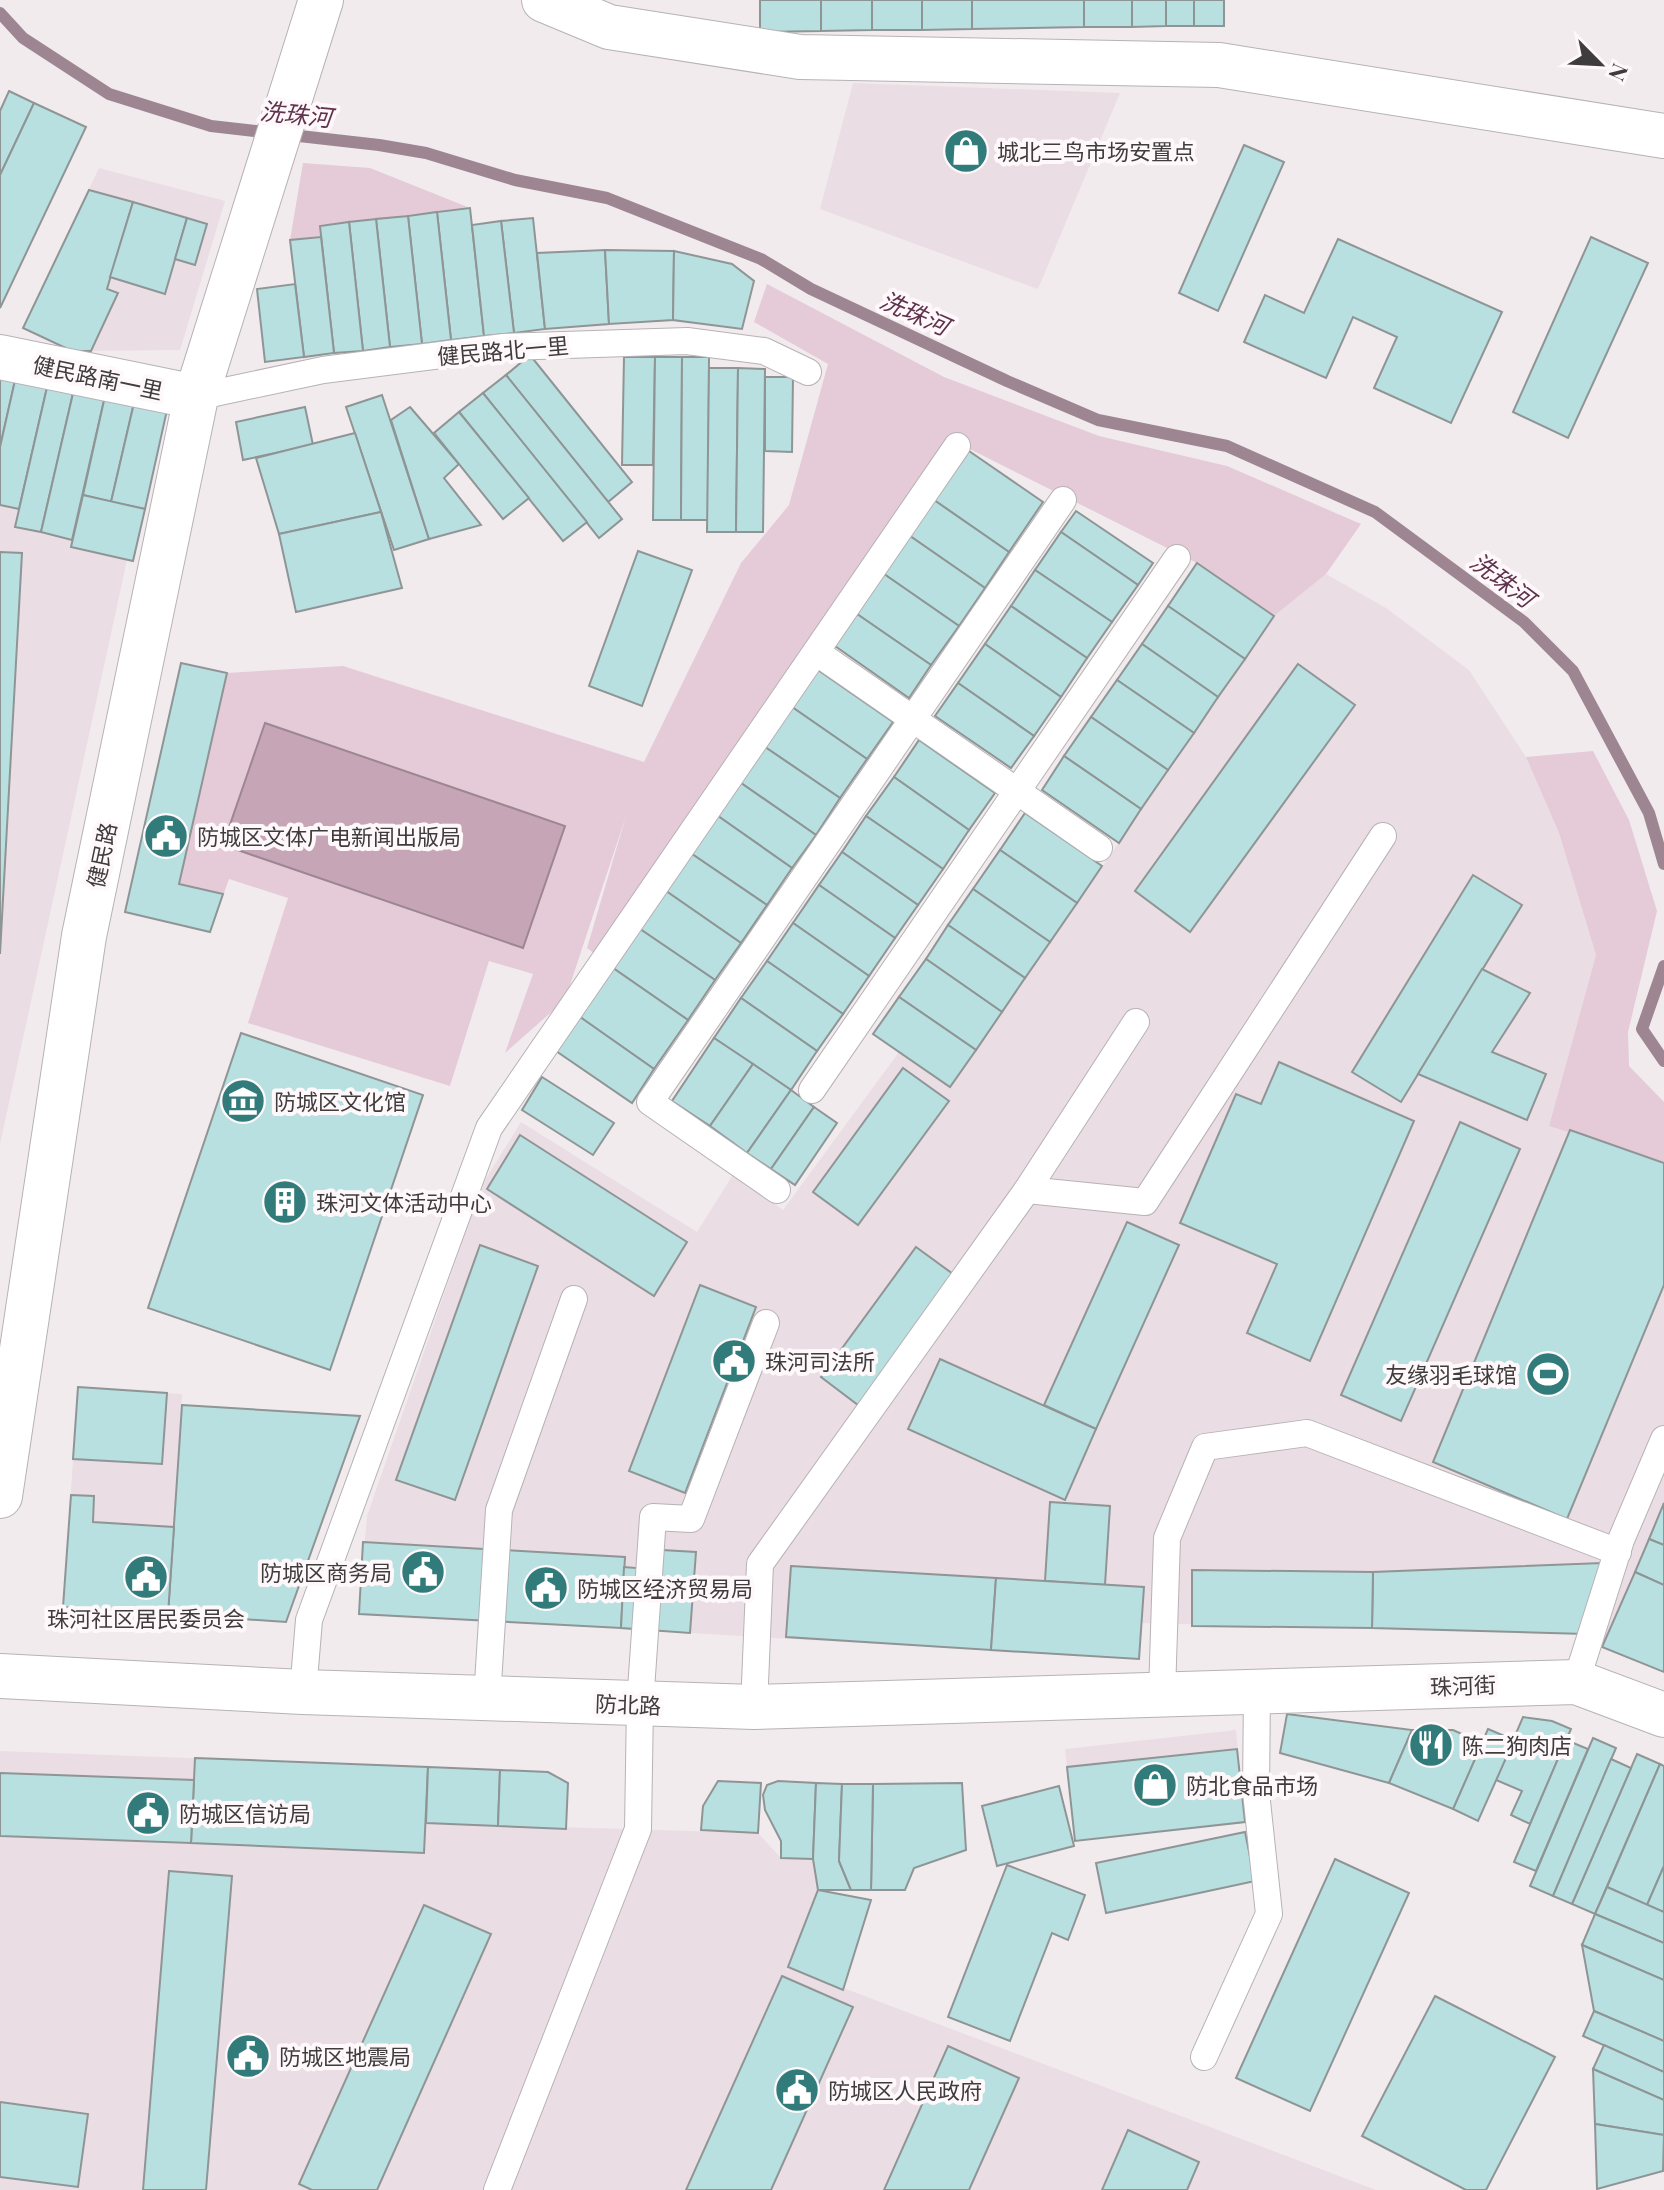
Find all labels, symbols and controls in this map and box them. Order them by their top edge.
north arrow [1560,24,1640,104]
text: N [1602,59,1636,86]
water label: 洗珠河 [259,93,337,133]
shop icon: 城北三鸟市场安置点 [942,127,990,175]
place label: 城北三鸟市场安置点 [997,136,1195,166]
water label: 洗珠河 [876,283,958,343]
street label: 健民路北一里 [436,329,570,371]
street label: 健民路南一里 [30,349,166,405]
water label: 洗珠河 [1465,545,1545,616]
public building icon: 防城区文体广电新闻出版局 [142,812,190,860]
street label: 健民路 [79,820,123,890]
place label: 防城区文体广电新闻出版局 [197,821,461,851]
museum icon: 防城区文化馆 [219,1077,267,1125]
place label: 防城区文化馆 [274,1086,406,1116]
building icon: 珠河文体活动中心 [261,1178,309,1226]
place label: 珠河文体活动中心 [316,1187,492,1217]
public building icon: 珠河司法所 [710,1337,758,1385]
place label: 珠河司法所 [765,1346,875,1376]
sports icon: 友缘羽毛球馆 [1524,1350,1572,1398]
place label: 友缘羽毛球馆 [1385,1359,1517,1389]
public building icon: 防城区商务局 [399,1548,447,1596]
public building icon: 珠河社区居民委员会 [122,1553,170,1601]
place label: 防城区商务局 [260,1557,392,1587]
public building icon: 防城区经济贸易局 [522,1564,570,1612]
place label: 防城区经济贸易局 [577,1573,753,1603]
place label: 珠河社区居民委员会 [47,1603,245,1633]
street label: 珠河街 [1429,1669,1497,1701]
street label: 防北路 [594,1688,662,1720]
restaurant icon: 陈二狗肉店 [1407,1721,1455,1769]
place label: 陈二狗肉店 [1462,1730,1572,1760]
shop icon: 防北食品市场 [1131,1761,1179,1809]
place label: 防北食品市场 [1186,1770,1318,1800]
public building icon: 防城区信访局 [124,1789,172,1837]
place label: 防城区信访局 [179,1798,311,1828]
public building icon: 防城区地震局 [224,2032,272,2080]
place label: 防城区地震局 [279,2041,411,2071]
public building icon: 防城区人民政府 [773,2066,821,2114]
place label: 防城区人民政府 [828,2075,982,2105]

